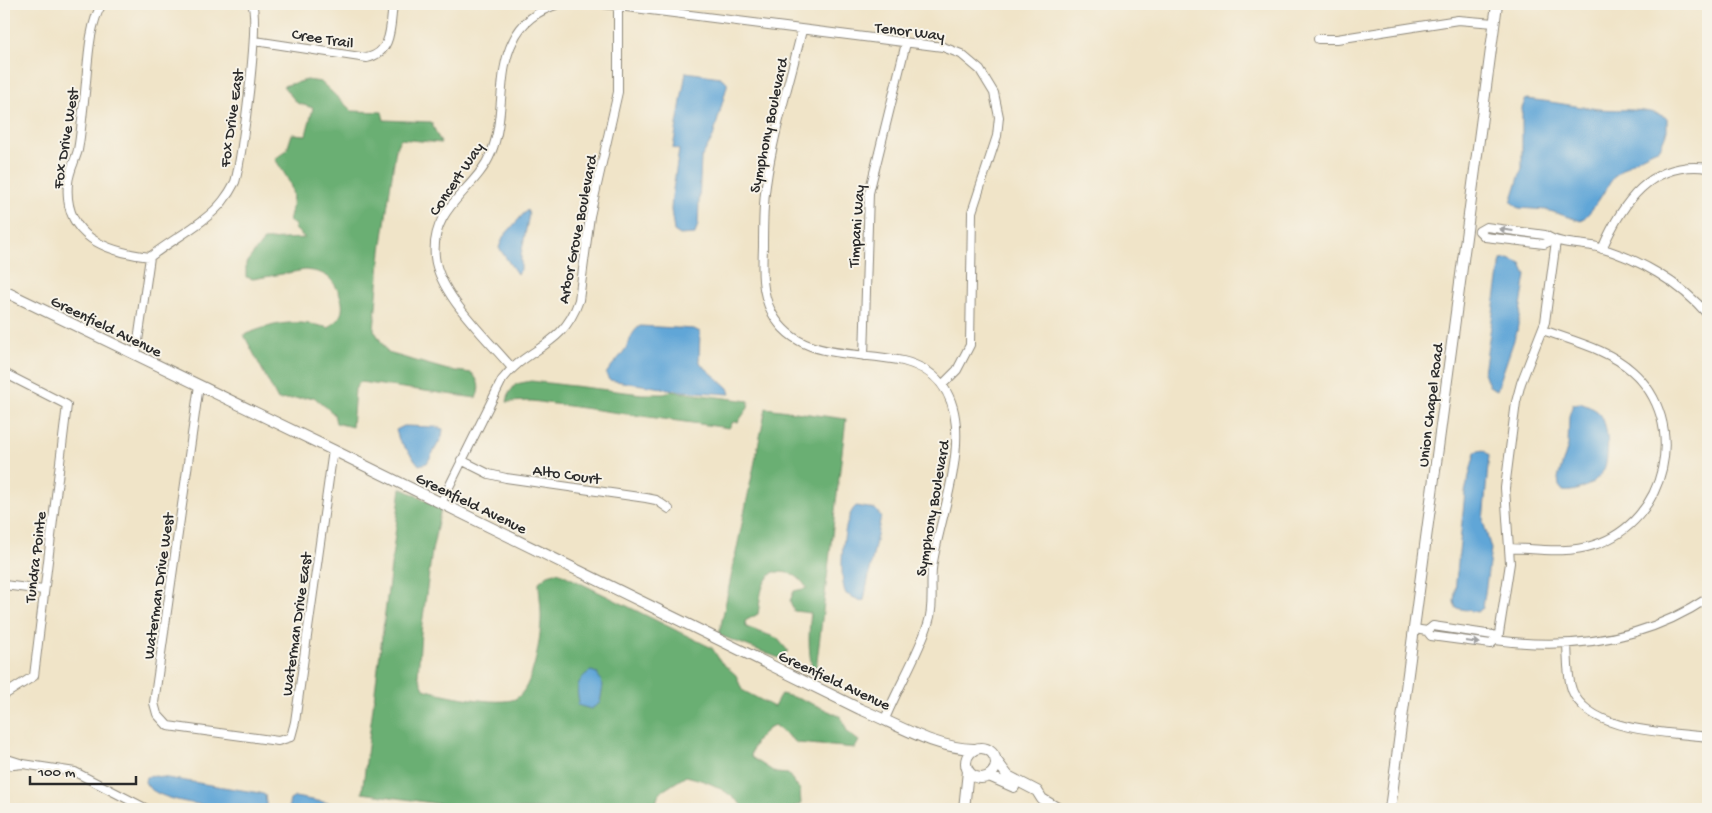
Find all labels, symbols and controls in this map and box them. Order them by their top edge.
street label: Tenor Way [873,20,946,47]
street label: Cree Trail [290,26,355,55]
street label: Symphony Boulevard [747,55,794,195]
street label: Fox Drive East [217,67,250,170]
street label: Fox Drive West [50,85,85,191]
street label: Concert Way [426,139,490,220]
street label: Arbor Grove Boulevard [556,152,603,306]
street label: Timpani Way [846,184,871,269]
one-way arrow [1498,225,1514,233]
street label: Greenfield Avenue [47,293,165,364]
street label: Union Chapel Road [1415,341,1450,468]
street label: Symphony Boulevard [913,438,956,578]
street label: Alto Court [531,462,603,491]
street label: Greenfield Avenue [412,470,530,541]
street label: Tundra Pointe [22,510,53,605]
street label: Waterman Drive West [141,511,180,661]
street label: Waterman Drive East [279,550,318,697]
one-way arrow [1465,638,1481,646]
street label: Greenfield Avenue [775,648,893,717]
scale bar [30,753,136,785]
text: 100 m [37,764,76,782]

